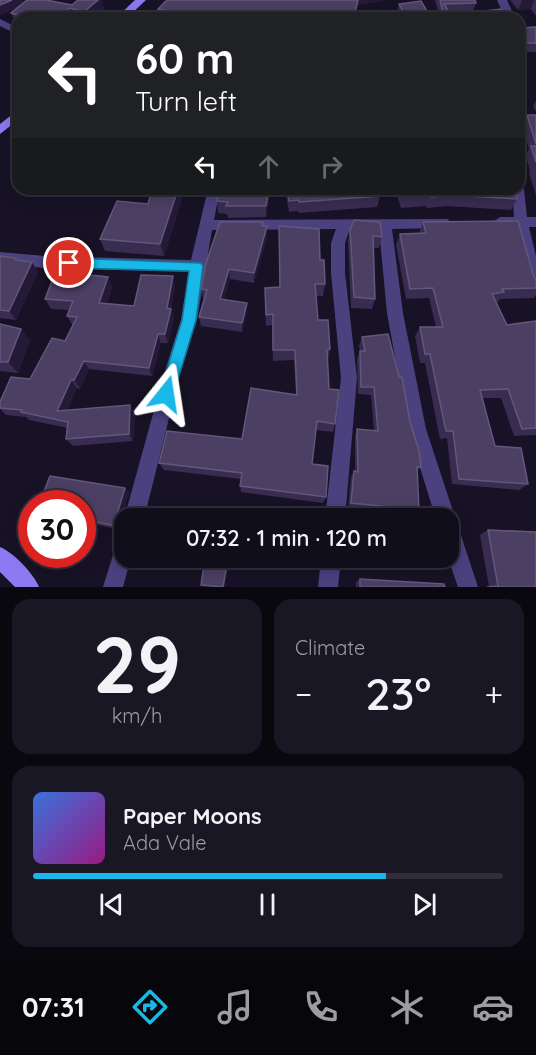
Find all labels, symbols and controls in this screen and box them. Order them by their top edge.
text: 60 m [135,32,235,85]
icon: left [36,36,114,114]
text: Turn left [135,84,237,118]
icon: left [189,150,222,183]
icon: ahead [252,150,285,183]
icon: right [315,150,348,183]
pin [43,237,94,288]
icon: arrive [52,246,85,279]
position arrow [134,362,198,426]
speed limit sign: 30 [18,490,96,568]
text: 07:32 · 1 min · 120 m [186,524,387,552]
text: 29 [93,615,181,713]
text: Climate [295,635,365,660]
text: 23° [365,665,431,721]
text: − [295,673,312,714]
text: + [484,673,503,714]
text: km/h [112,703,162,728]
text: Paper Moons [123,802,262,830]
text: Ada Vale [123,830,207,855]
icon: previous [95,888,128,921]
icon: pause [251,888,284,921]
icon: next [408,888,441,921]
icon: directions [129,986,171,1028]
icon: music [214,986,256,1028]
icon: phone [300,986,342,1028]
icon: climate [386,986,428,1028]
icon: car [472,986,514,1028]
text: 07:31 [22,990,85,1024]

